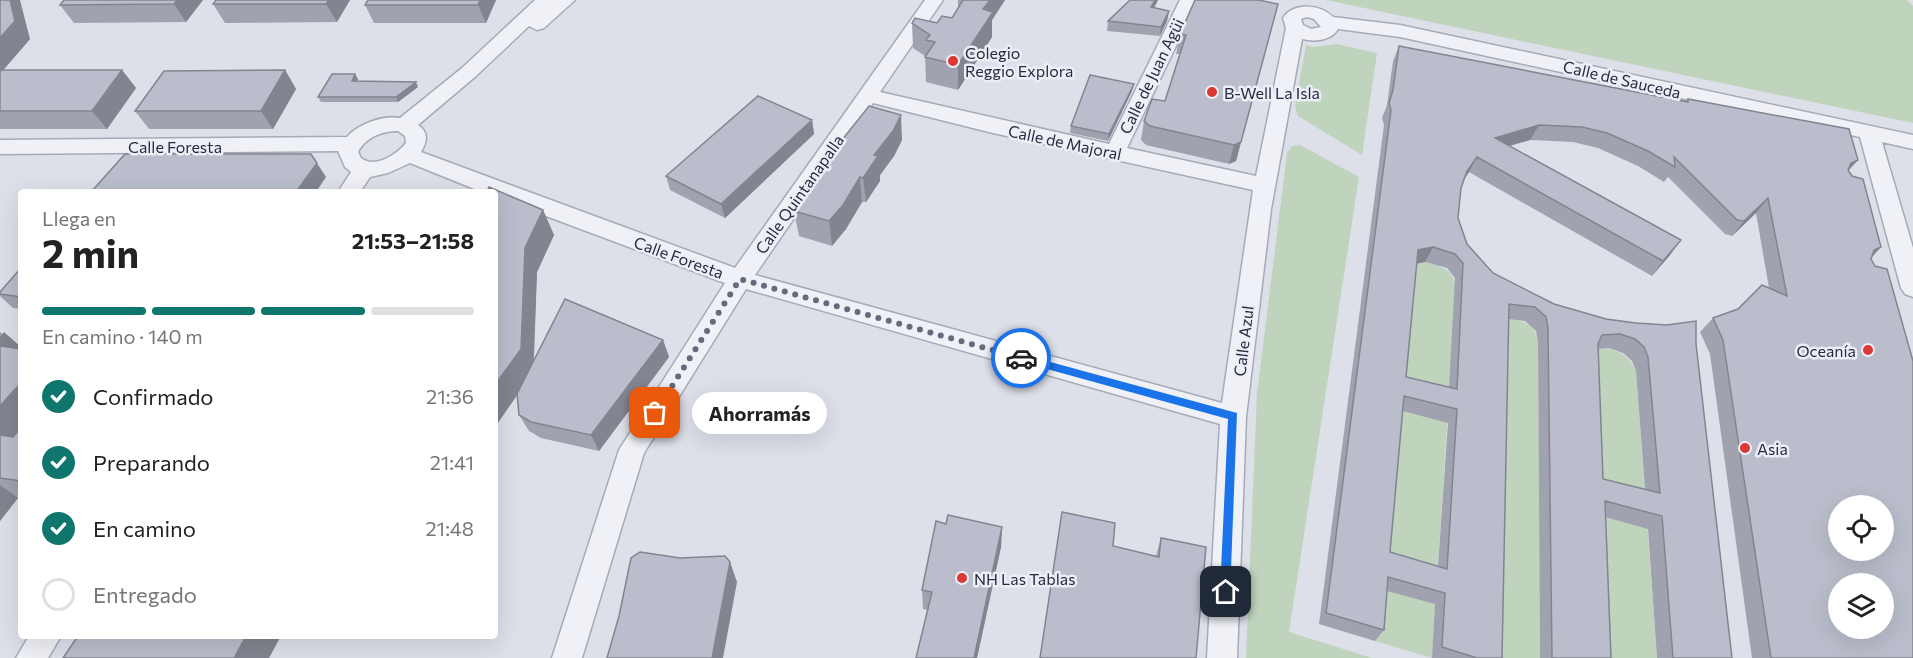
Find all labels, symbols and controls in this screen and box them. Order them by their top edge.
street label: Calle de Juan Agüi [1115,15,1187,137]
place label: Colegio Reggio Explora [965,43,1073,80]
marker: Colegio Reggio Explora [946,54,960,68]
street label: Calle de Sauceda [1561,56,1683,102]
place label: B-Well La Isla [1224,83,1320,102]
marker: B-Well La Isla [1205,85,1219,99]
street label: Calle de Majoral [1007,121,1123,163]
street label: Calle Quintanapalla [751,131,847,257]
street label: Calle Foresta [128,137,222,156]
text: Llega en [42,206,116,230]
text: 21:53–21:58 [352,227,474,254]
text: 2 min [42,228,139,276]
street label: Calle Foresta [632,232,726,282]
street label: Calle Azul [1229,305,1257,377]
text: En camino · 140 m [42,324,203,348]
courier [991,328,1051,388]
place label: Oceanía [1797,341,1856,360]
icon: car [1005,342,1038,375]
marker: Oceanía [1861,343,1875,357]
icon: check [42,380,75,413]
text: Confirmado [93,383,214,410]
text: 21:36 [426,384,474,408]
pin [629,387,680,438]
callout: Ahorramás [691,392,826,434]
icon: bag [638,396,671,429]
text: Ahorramás [709,401,810,425]
place label: Asia [1757,439,1788,458]
marker: Asia [1738,441,1752,455]
icon: check [42,446,75,479]
text: Preparando [93,449,210,476]
text: 21:41 [430,450,474,474]
map controls [1828,495,1894,639]
button: locate [1828,495,1894,561]
icon: check [42,512,75,545]
text: En camino [93,515,196,542]
text: 21:48 [426,516,474,540]
pin [1200,566,1251,617]
place label: NH Las Tablas [974,569,1075,588]
marker: NH Las Tablas [955,571,969,585]
button: layers [1828,573,1894,639]
icon: home [1209,575,1242,608]
text: Entregado [93,581,197,608]

